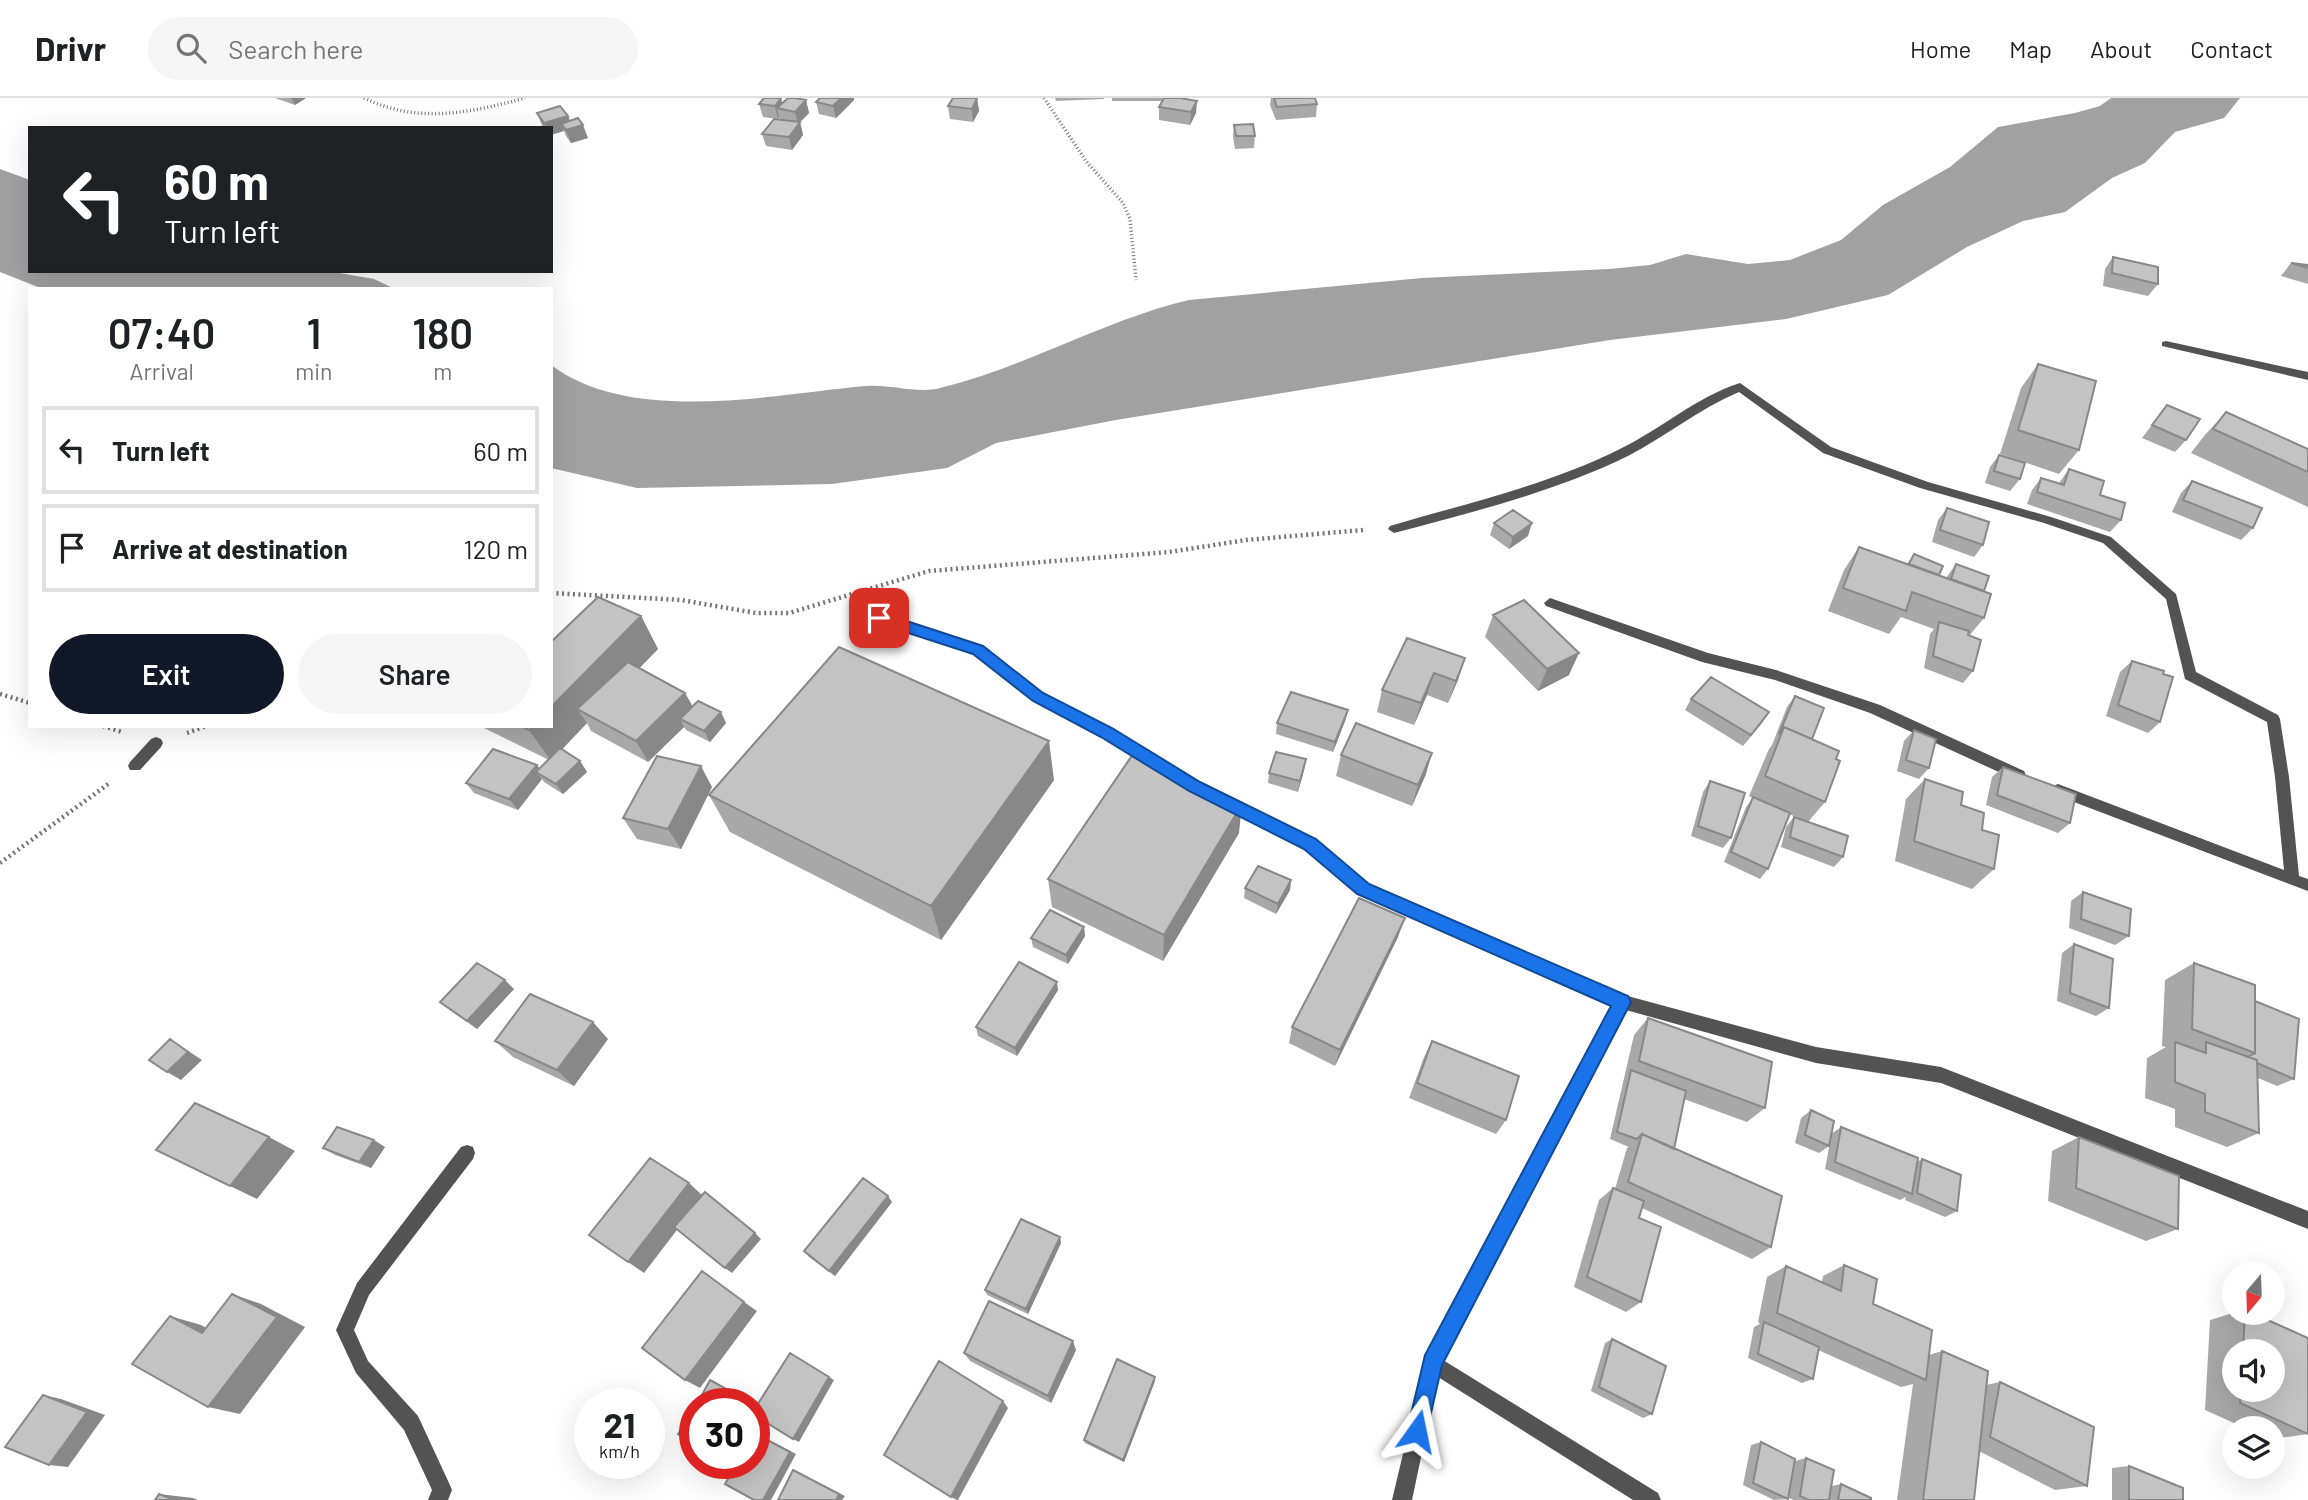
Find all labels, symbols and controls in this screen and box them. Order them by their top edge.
search box [148,17,638,80]
text: Drivr [35,28,106,68]
icon: search [172,29,210,67]
text: Search here [228,33,363,64]
text: Home [1910,34,1971,63]
text: Map [2009,34,2052,63]
text: About [2090,34,2152,63]
text: Contact [2190,34,2273,63]
text: 60 m [164,151,269,210]
icon: left [49,154,140,245]
text: Turn left [164,211,281,249]
text: 07:40 [108,307,215,357]
text: 1 [306,307,321,357]
text: 180 [412,307,473,357]
text: Arrival [129,357,194,385]
text: min [295,357,332,385]
text: m [433,357,452,385]
icon: left [53,431,91,469]
text: Turn left [112,435,210,466]
text: 60 m [473,435,528,466]
icon: arrive [53,529,91,567]
text: Arrive at destination [112,533,348,564]
text: 120 m [464,533,528,564]
pin [849,588,909,648]
icon: arrive [860,599,898,637]
button: Exit [49,634,284,714]
button: Share [298,634,532,714]
north arrow [2222,1262,2286,1325]
map controls [2222,1262,2285,1479]
button: sound [2222,1339,2285,1402]
speed limit sign: 30 [679,1388,770,1479]
position arrow [1380,1394,1454,1468]
text: 21 [604,1403,635,1445]
button: layers [2222,1416,2285,1479]
text: km/h [599,1440,640,1462]

